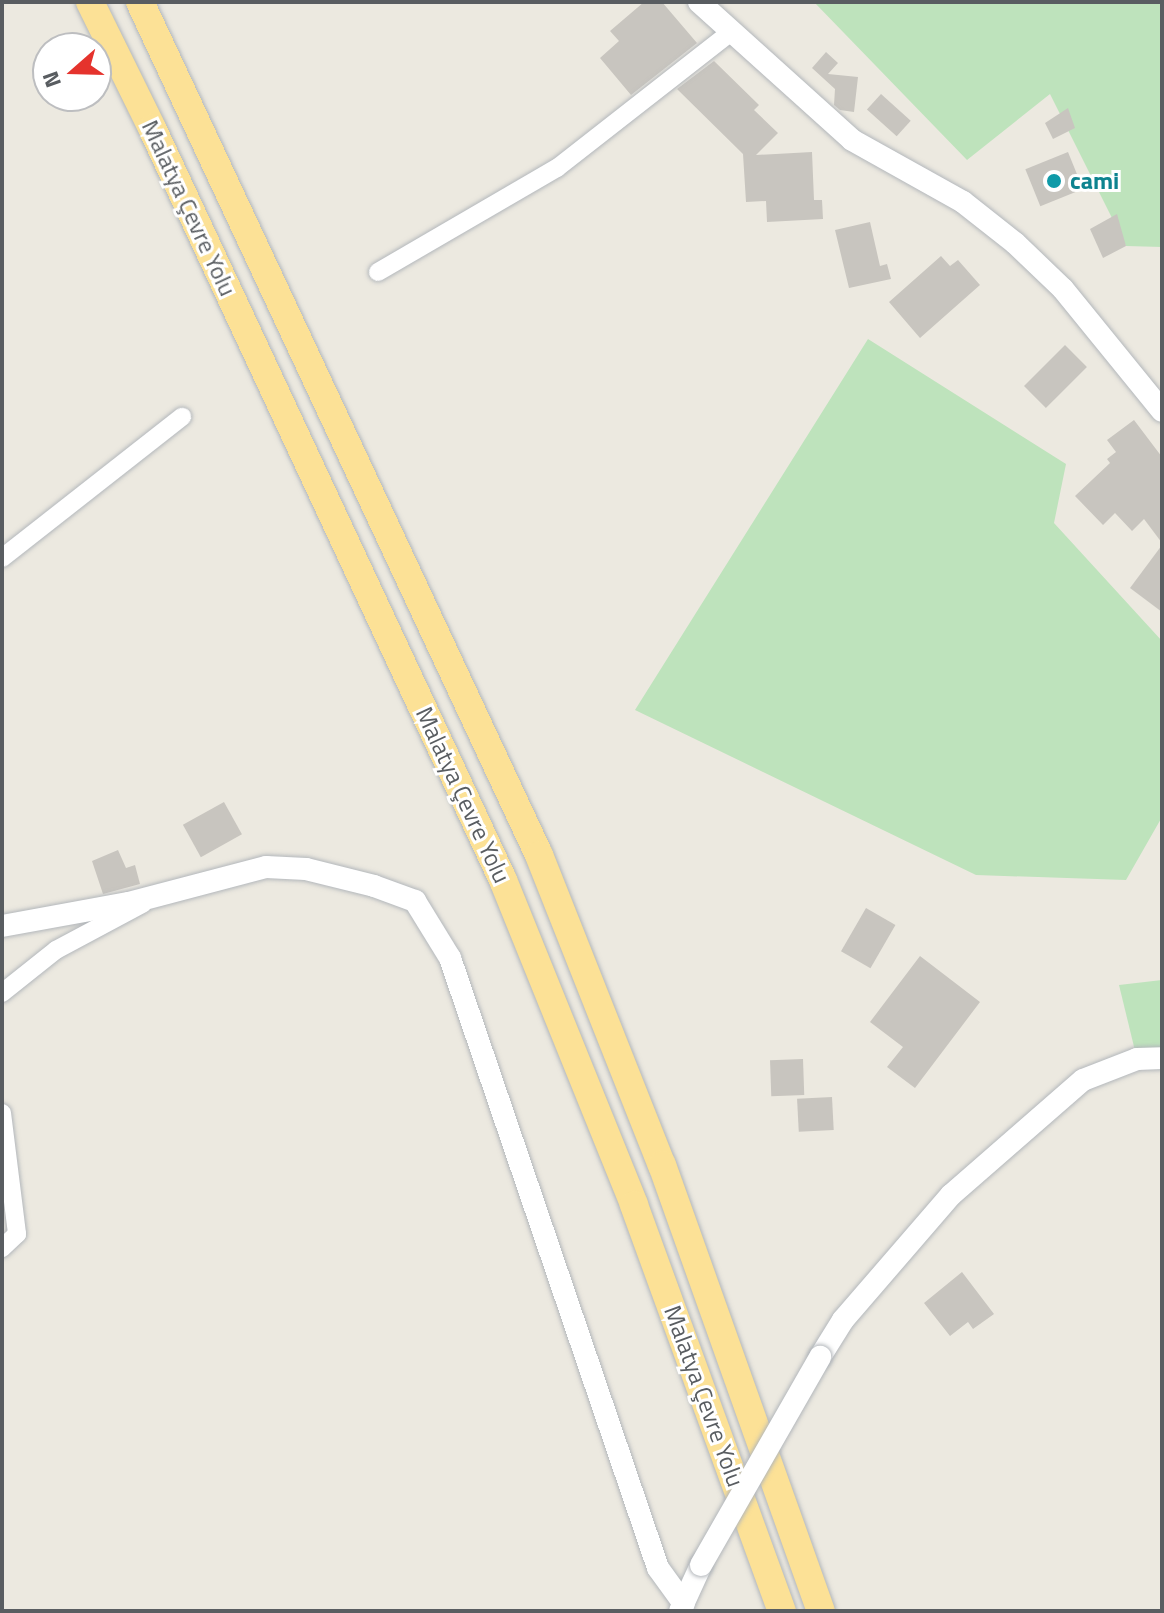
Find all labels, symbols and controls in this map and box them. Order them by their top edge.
north arrow [32,32,112,112]
text: N [33,67,70,93]
street label: Malatya Çevre Yolu [136,115,242,301]
place label: cami [1070,167,1119,195]
marker: cami [1045,172,1063,190]
street label: Malatya Çevre Yolu [410,702,516,888]
street label: Malatya Çevre Yolu [658,1301,750,1491]

